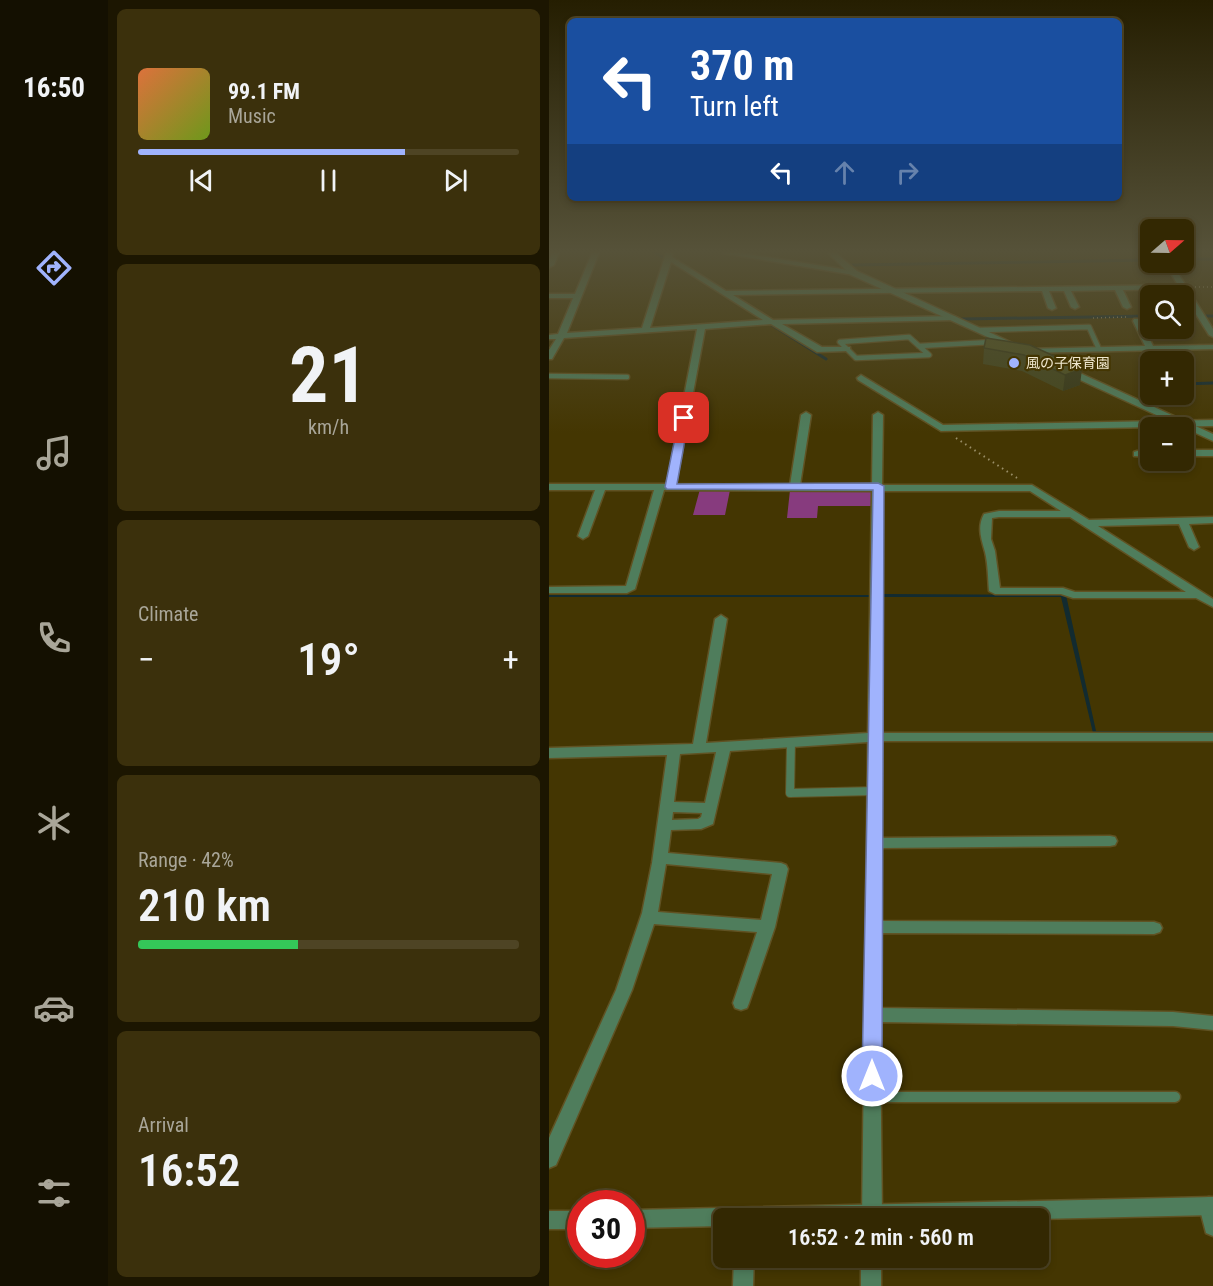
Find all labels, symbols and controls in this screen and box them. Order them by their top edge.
text: 370 m [690,41,795,90]
icon: left [591,42,669,120]
text: 16:50 [23,72,85,104]
text: 99.1 FM [228,79,300,104]
text: Turn left [690,91,779,123]
text: Music [228,104,276,128]
icon: left [765,156,798,189]
icon: ahead [828,156,861,189]
icon: right [891,156,924,189]
icon: previous [185,164,218,197]
icon: pause [312,164,345,197]
icon: next [439,164,472,197]
north arrow [1140,219,1194,273]
map controls [1140,219,1194,471]
icon: directions [33,247,75,289]
button: search [1140,285,1194,339]
text: 21 [289,330,368,421]
button: + [1140,351,1194,405]
place label: 風の子保育園 [1026,355,1110,371]
marker: 風の子保育園 [1007,356,1021,370]
pin [658,392,709,443]
icon: arrive [667,401,700,434]
text: km/h [308,415,349,439]
button: − [1140,417,1194,471]
icon: music [33,432,75,474]
text: Climate [138,602,198,626]
icon: phone [33,617,75,659]
text: 19° [297,633,360,686]
text: − [138,640,155,679]
text: + [503,640,519,679]
icon: climate [33,802,75,844]
text: Range · 42% [138,848,234,872]
text: 210 km [138,879,271,932]
icon: car [33,987,75,1029]
position arrow [840,1044,904,1108]
text: Arrival [138,1113,189,1137]
text: 16:52 [138,1144,240,1197]
icon: filters [33,1172,75,1214]
speed limit sign: 30 [567,1190,645,1268]
text: 16:52 · 2 min · 560 m [788,1225,974,1250]

